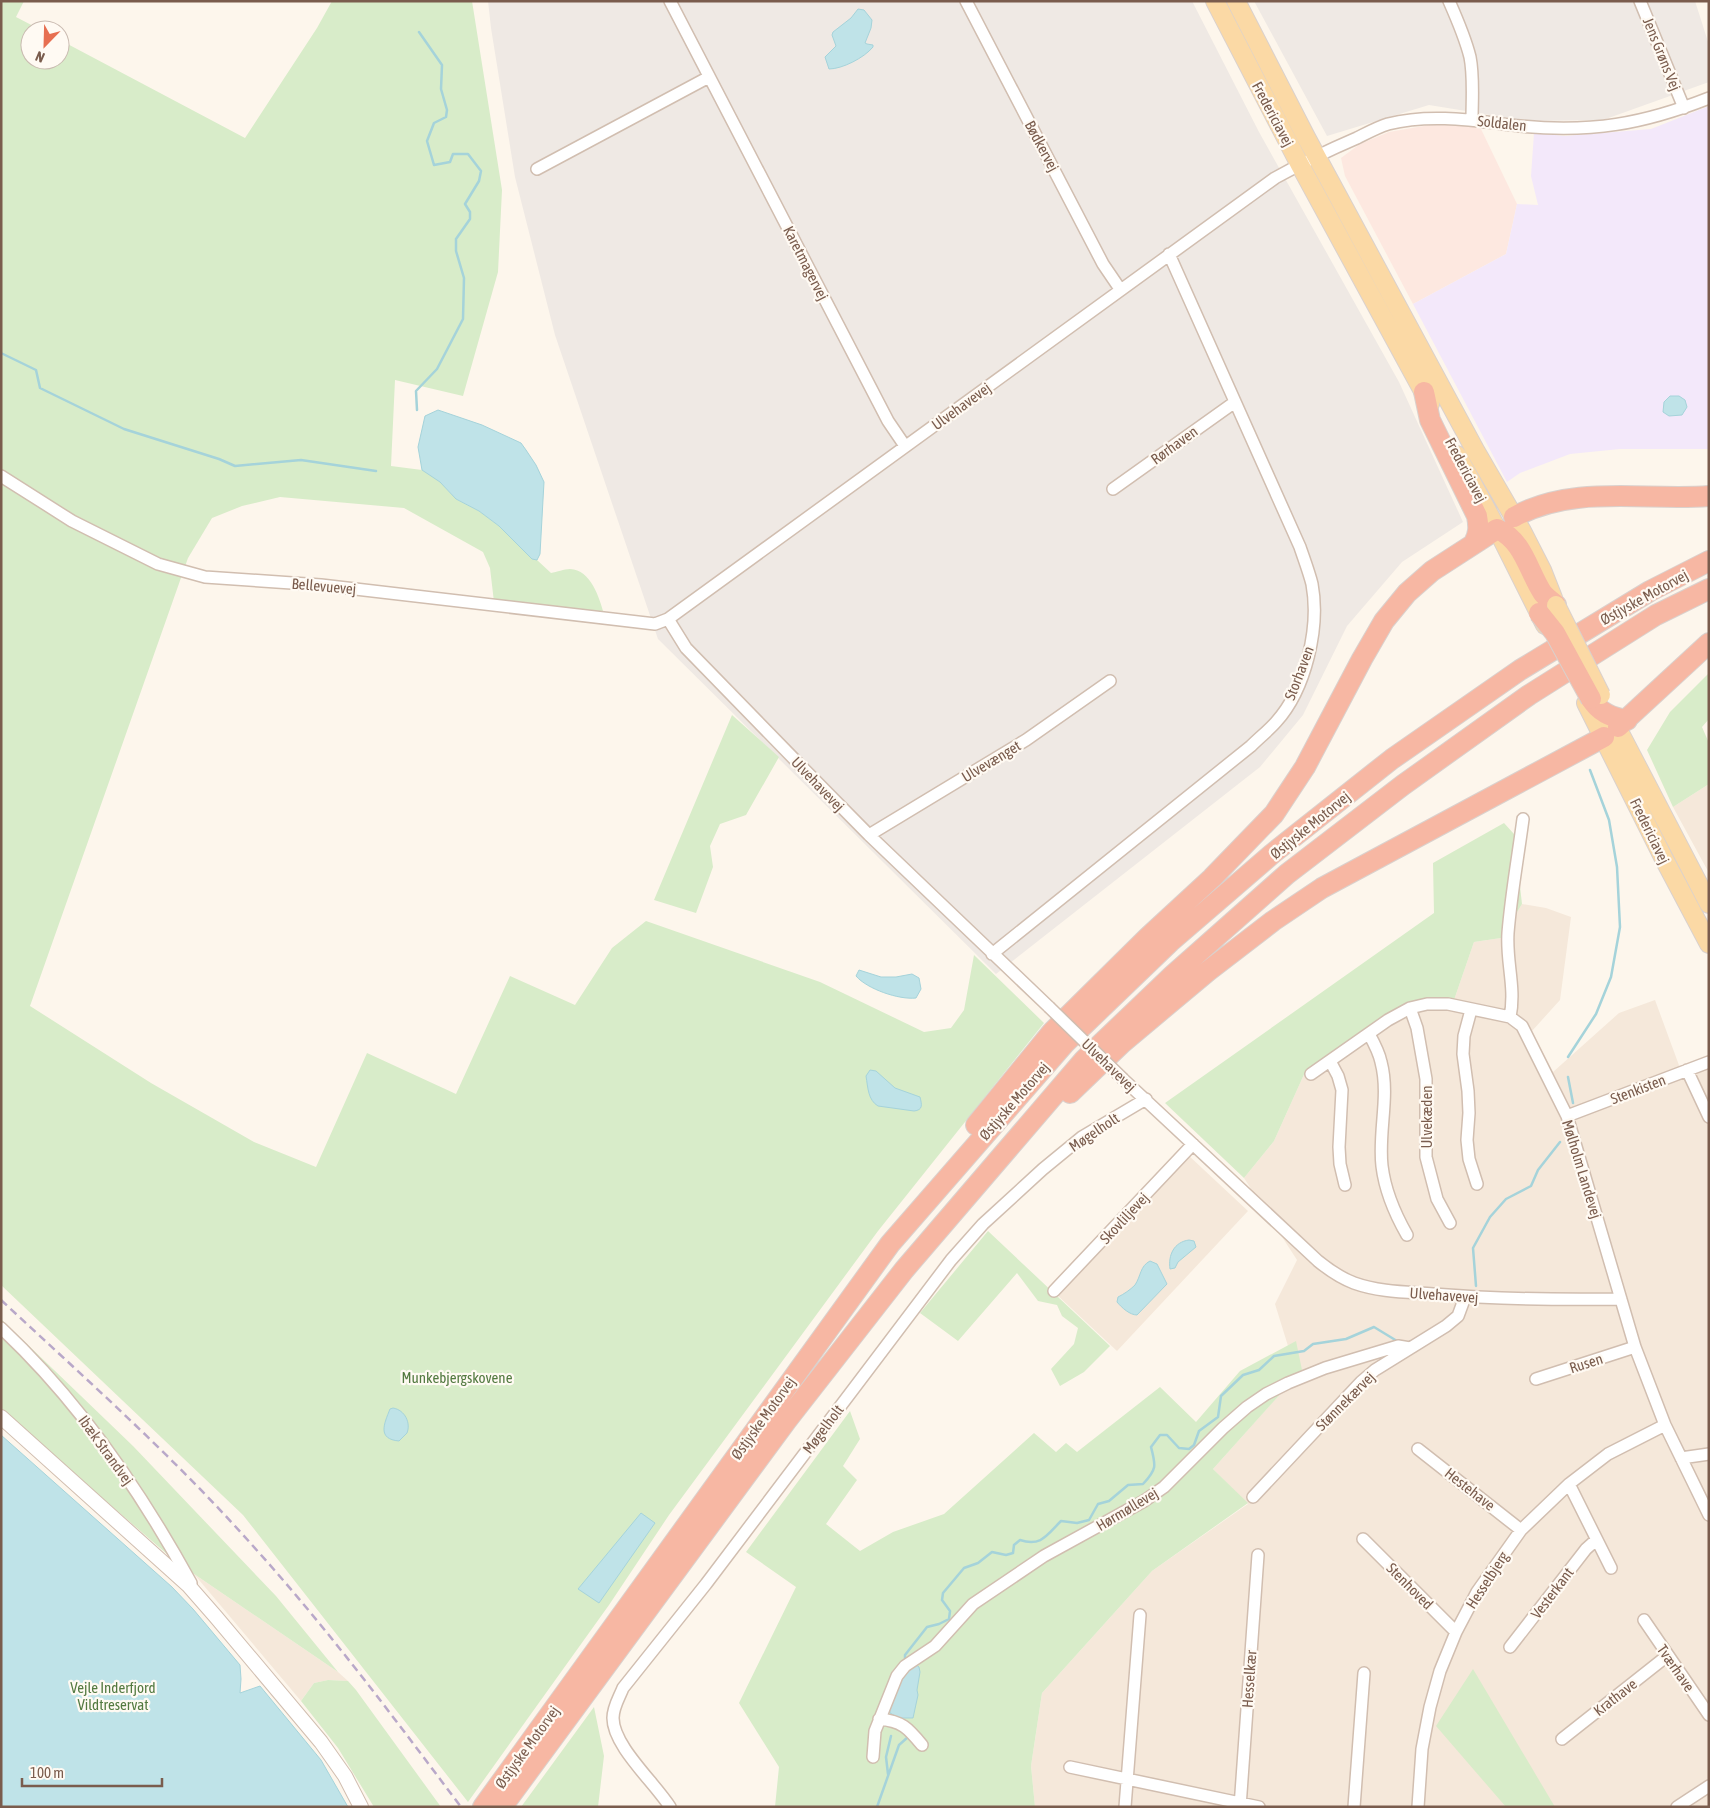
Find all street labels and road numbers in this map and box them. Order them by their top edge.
street label: Jens Grøns Vej [1640,15,1684,93]
street label: Fredericiavej [1249,79,1297,149]
street label: Soldalen [1477,112,1527,134]
street label: Bødkervej [1022,118,1062,174]
street label: Karetmagervej [780,223,832,303]
street label: Ulvehavevej [928,379,994,433]
street label: Rørhaven [1147,422,1201,468]
street label: Fredericiavej [1442,435,1490,505]
street label: Østjyske Motorvej [1597,566,1691,628]
street label: Bellevuevej [291,575,357,597]
street label: Storhaven [1281,644,1317,702]
street label: Ulvevænget [958,737,1024,785]
street label: Ulvehavevej [788,753,848,815]
street label: Østjyske Motorvej [1267,788,1353,862]
street label: Fredericiavej [1627,795,1673,867]
street label: Ulvehavevej [1078,1035,1140,1095]
street label: Østjyske Motorvej [976,1059,1052,1143]
street label: Stenkisten [1608,1071,1668,1107]
street label: Ulvekæden [1418,1086,1435,1149]
street label: Møgelholt [1066,1109,1122,1155]
street label: Mølholm Landevej [1559,1118,1605,1220]
street label: Skovliljevej [1096,1189,1152,1247]
street label: Ulvehavevej [1409,1284,1479,1306]
street label: Rusen [1567,1350,1605,1376]
street label: Stønnekærvej [1312,1368,1378,1434]
street label: Østjyske Motorvej [727,1374,799,1462]
street label: Møgelholt [799,1401,847,1457]
street label: Ibæk Strandvej [75,1412,137,1488]
street label: Hestehave [1442,1464,1499,1514]
street label: Hørmøllevej [1093,1484,1161,1534]
street label: Hesselbjerg [1462,1548,1512,1612]
street label: Stenhoved [1383,1559,1437,1613]
street label: Vesterkant [1527,1564,1577,1622]
street label: Tværhave [1654,1641,1698,1695]
street label: Hesselkær [1239,1649,1260,1708]
street label: Krathave [1590,1675,1640,1719]
street label: Østjyske Motorvej [491,1703,563,1791]

